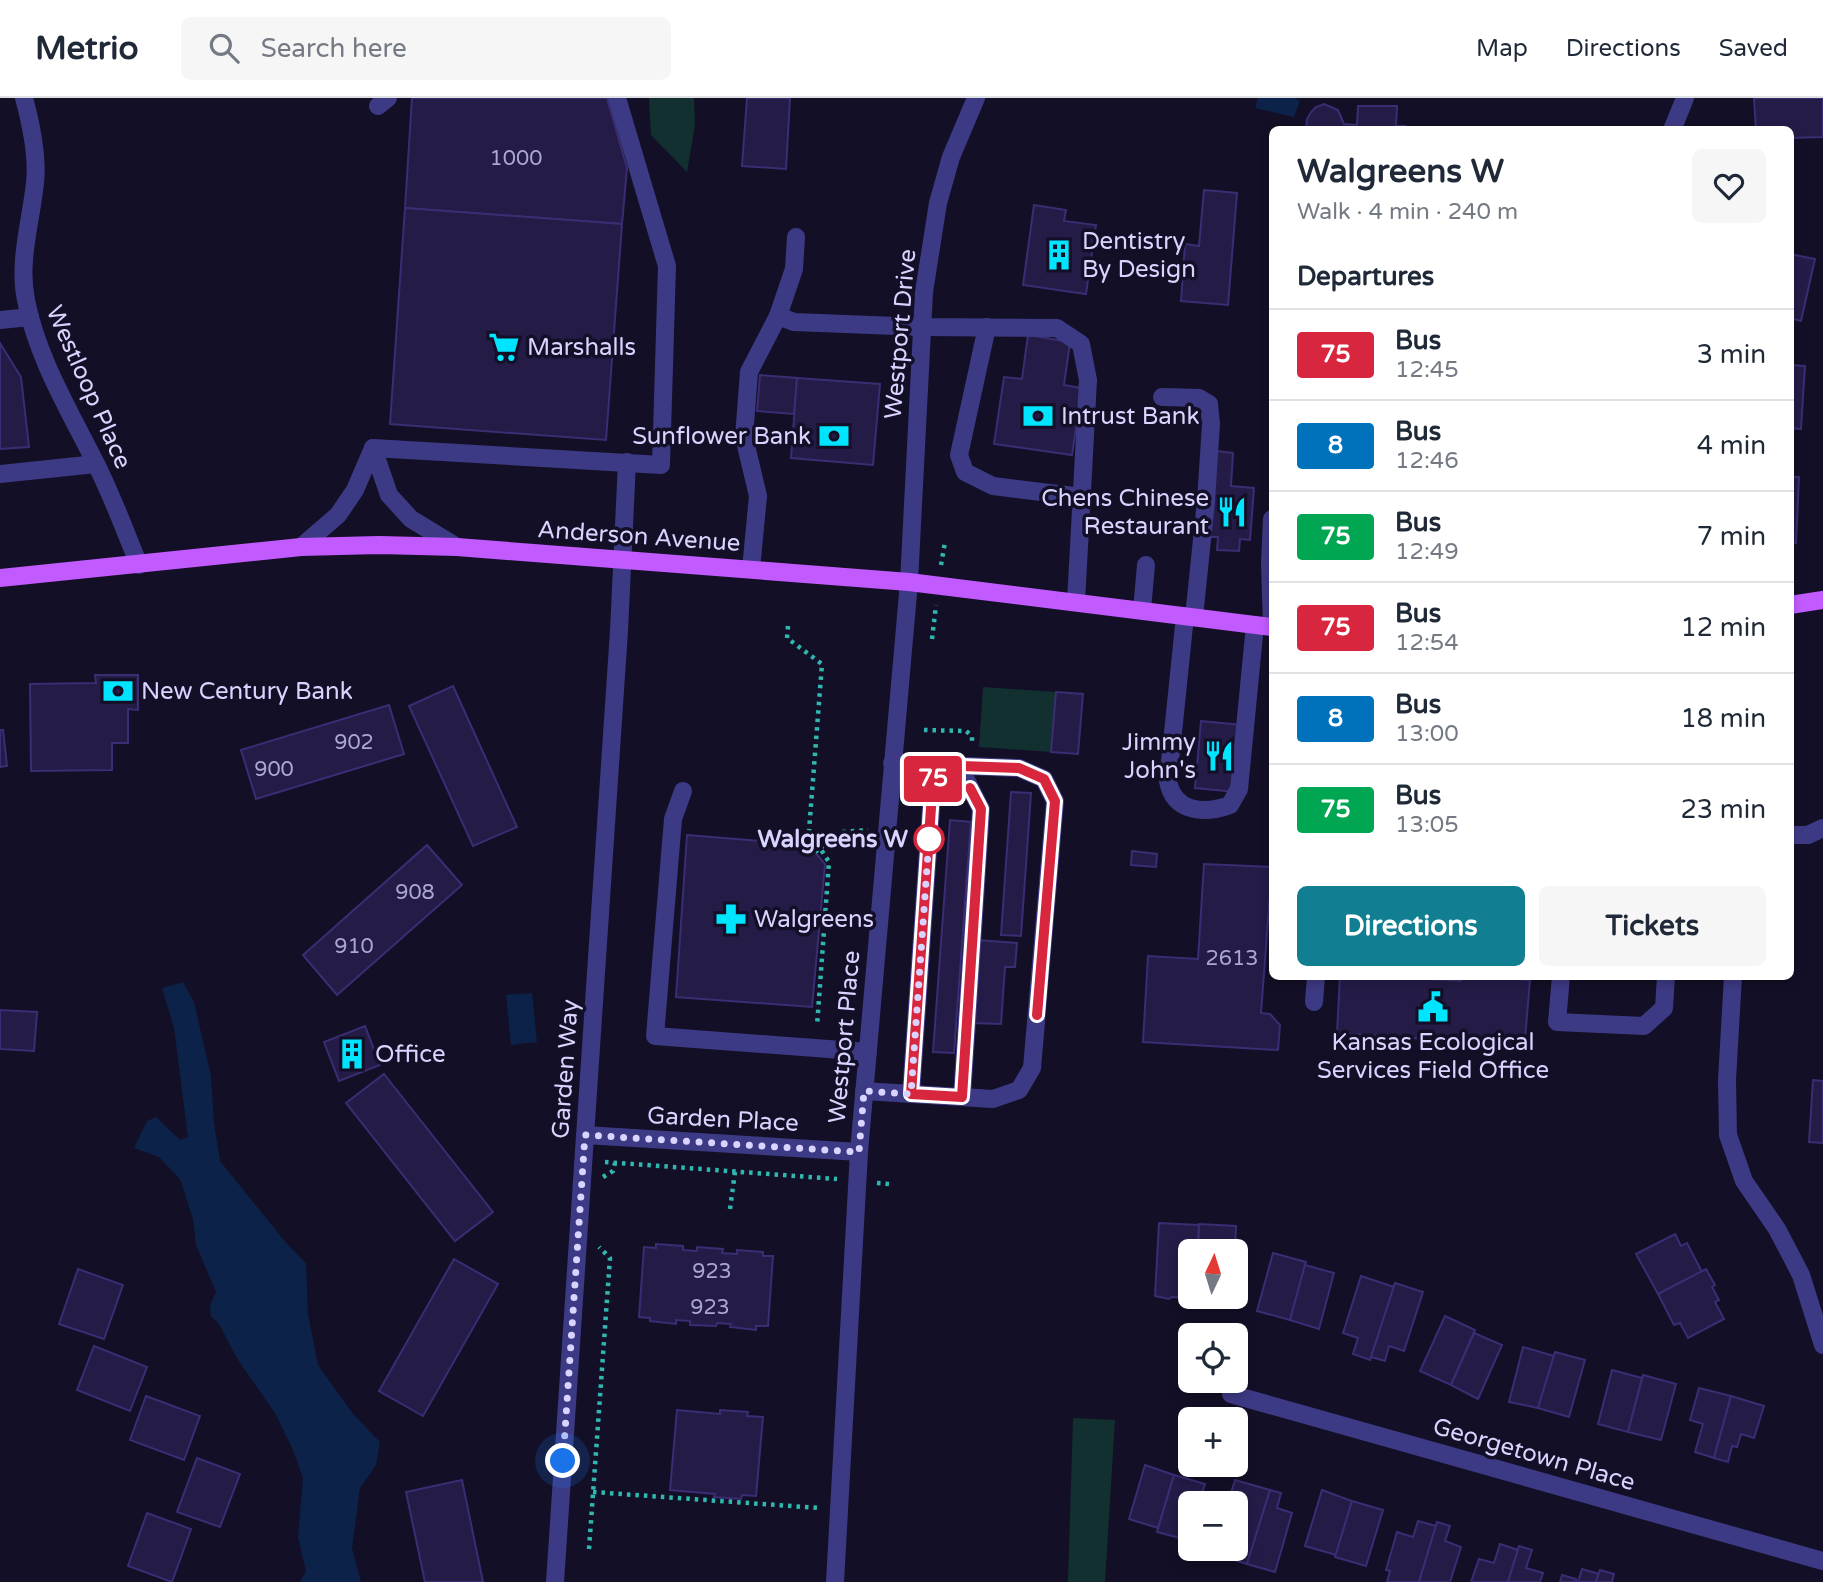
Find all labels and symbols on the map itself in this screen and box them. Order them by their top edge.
house number: 1000 [490,146,542,171]
place label: Dentistry By Design [1082,227,1196,284]
building icon: Dentistry By Design [1042,238,1076,272]
street label: Westport Drive [879,248,922,420]
street label: Westloop Place [40,301,138,473]
supermarket icon: Marshalls [487,330,521,364]
place label: Marshalls [527,333,636,362]
bank icon: Intrust Bank [1021,399,1055,433]
place label: Intrust Bank [1061,402,1200,431]
bank icon: Sunflower Bank [817,419,851,453]
place label: Sunflower Bank [632,422,811,451]
place label: Chens Chinese Restaurant [1041,484,1209,541]
restaurant icon: Chens Chinese Restaurant [1215,495,1249,529]
street label: Anderson Avenue [537,515,741,558]
bank icon: New Century Bank [101,674,135,708]
place label: New Century Bank [141,677,353,706]
place label: Jimmy John's [1122,728,1196,785]
house number: 902 [334,730,374,755]
restaurant icon: Jimmy John's [1202,739,1236,773]
line badge: 75 [902,756,964,802]
house number: 900 [254,757,294,782]
marker: Walgreens W [914,824,944,854]
place label: Walgreens W [757,825,909,854]
house number: 908 [395,880,435,905]
pharmacy icon: Walgreens [714,902,748,936]
place label: Walgreens [754,905,874,934]
house number: 910 [334,934,374,959]
house number: 2613 [1206,946,1258,971]
street label: Westport Place [822,949,867,1125]
public building icon: Kansas Ecological Services Field Office [1416,990,1450,1024]
street label: Garden Way [546,998,585,1140]
place label: Kansas Ecological Services Field Office [1317,1028,1549,1085]
building icon: Office [335,1037,369,1071]
place label: Office [375,1040,446,1069]
street label: Garden Place [646,1101,800,1138]
north arrow [1178,1239,1248,1309]
house number: 923 [692,1259,732,1284]
house number: 923 [690,1295,730,1320]
street label: Georgetown Place [1429,1412,1638,1497]
your location [545,1443,580,1478]

